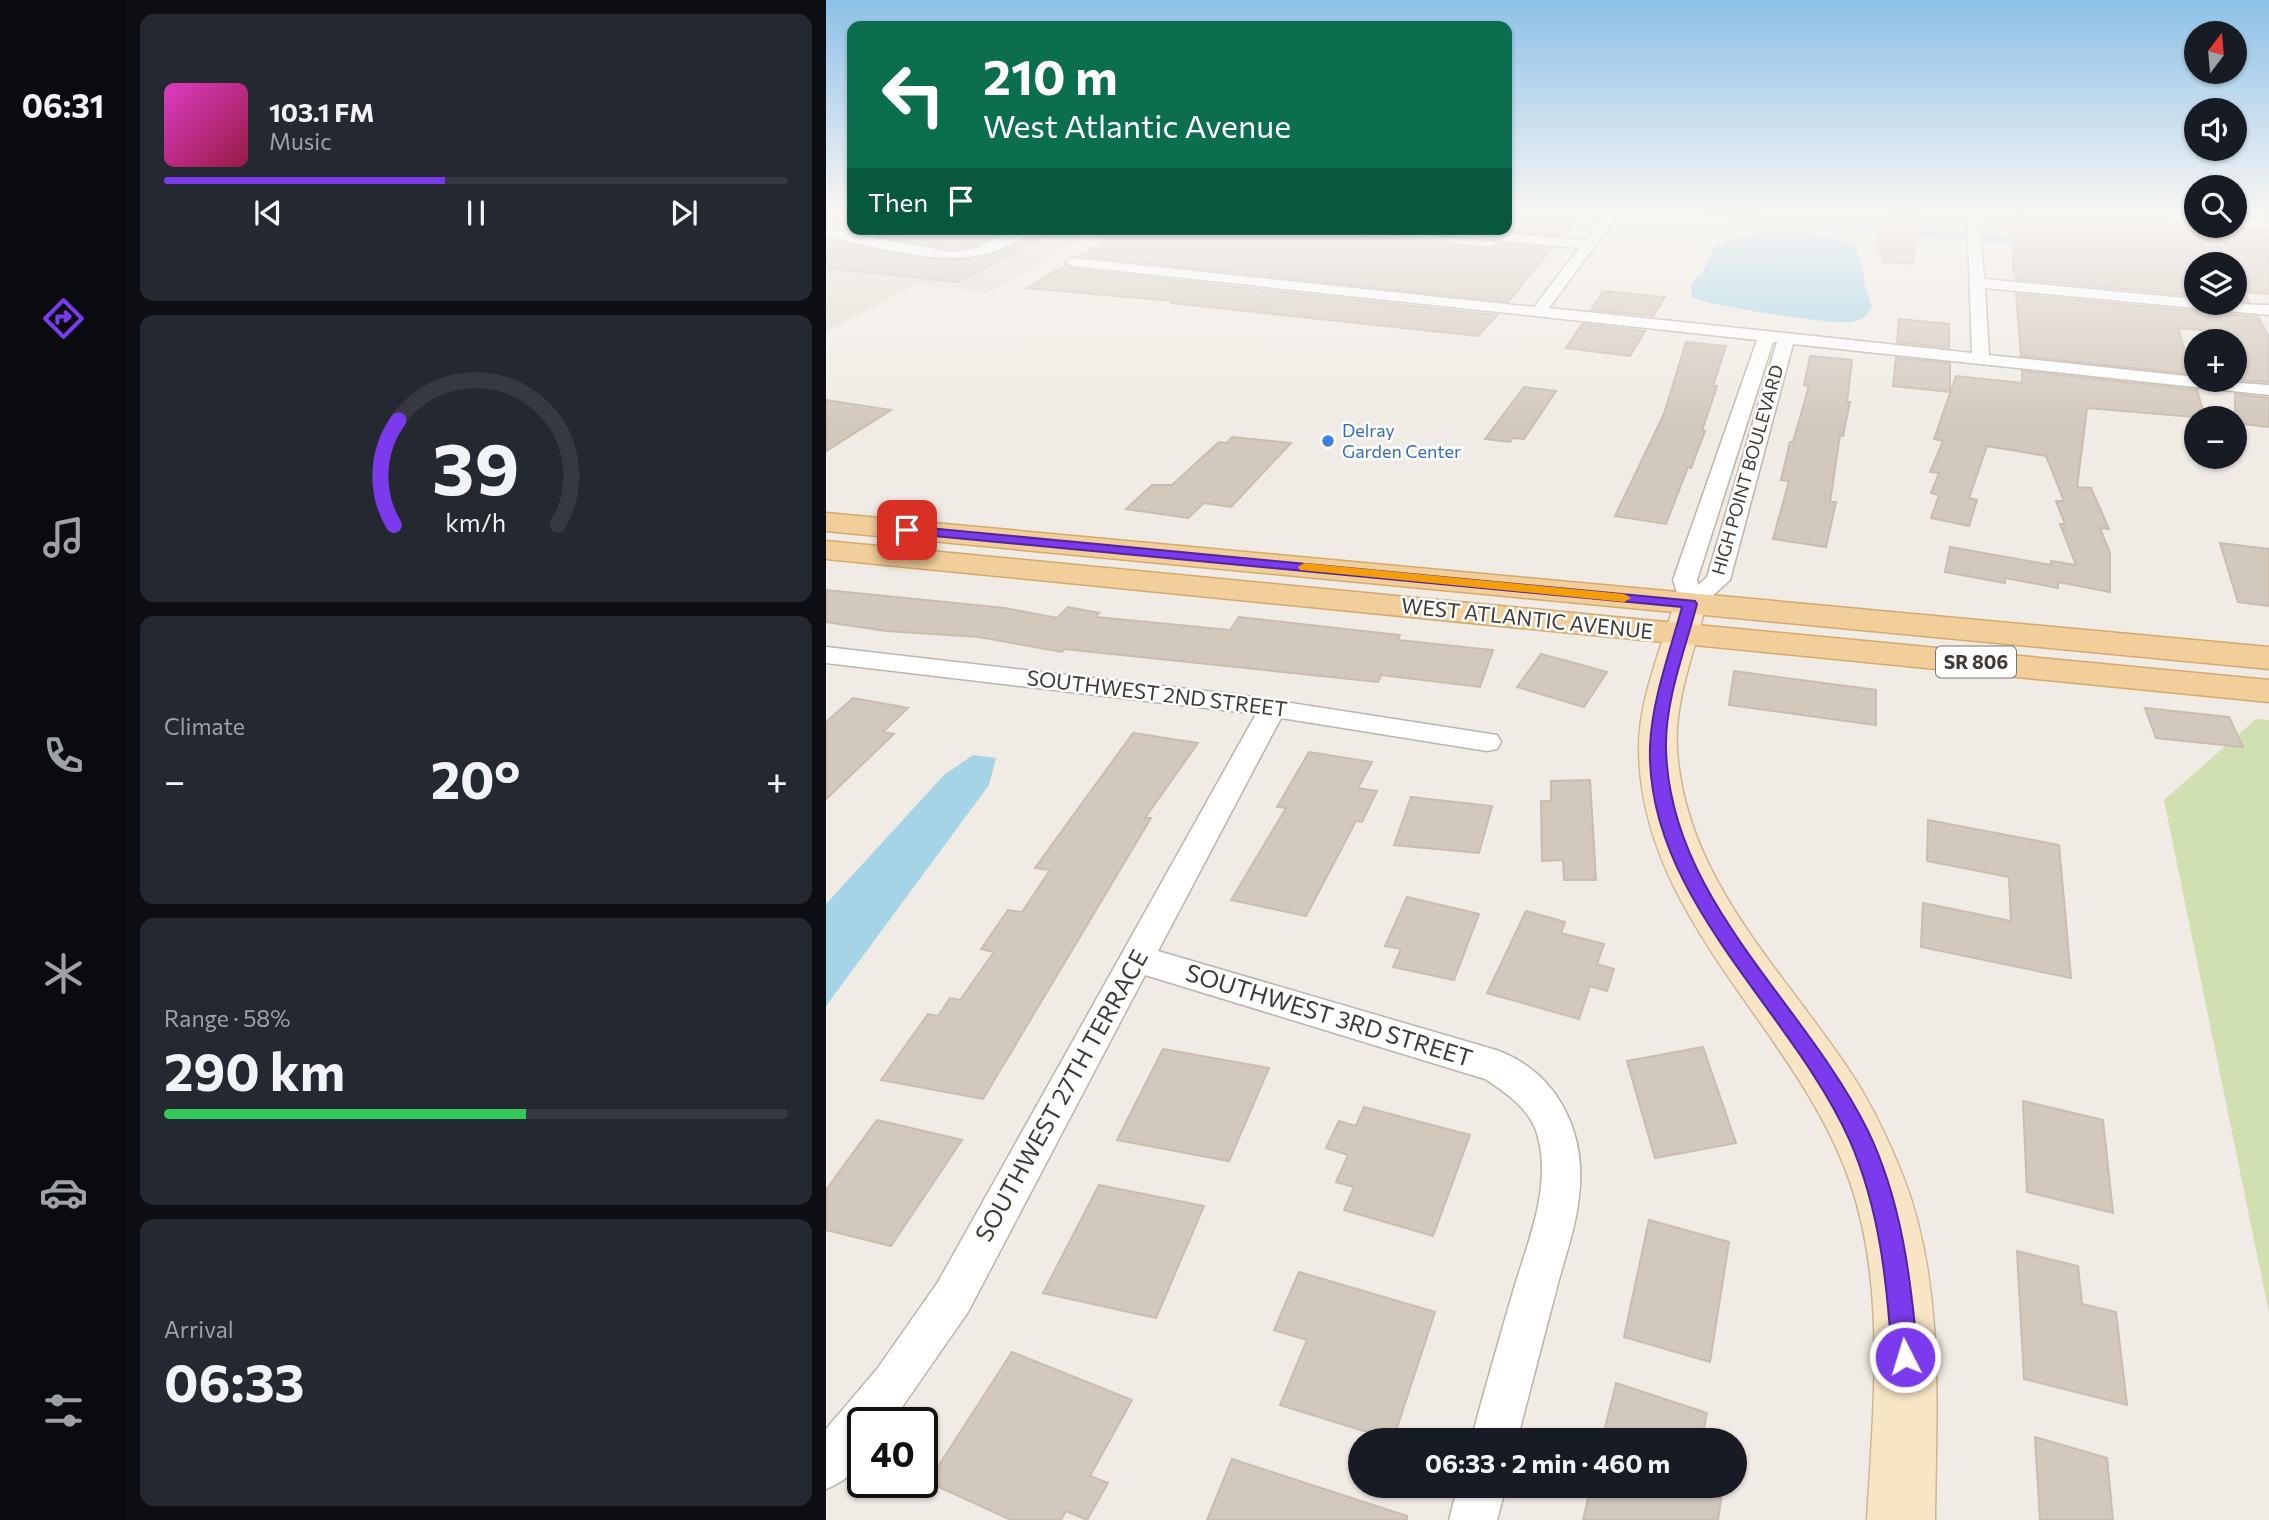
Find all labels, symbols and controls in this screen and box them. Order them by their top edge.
north arrow [2184,21,2247,84]
map controls [2184,21,2247,469]
text: 210 m [983,45,1118,105]
icon: left [868,49,959,140]
text: 06:31 [22,85,104,125]
text: 103.1 FM [269,96,374,127]
button: sound [2184,98,2247,161]
text: West Atlantic Avenue [983,105,1291,145]
text: Music [269,127,332,155]
button: search [2184,175,2247,238]
icon: arrive [942,182,980,220]
text: Then [868,186,928,217]
icon: previous [249,194,287,232]
icon: pause [457,194,495,232]
icon: next [665,194,703,232]
button: layers [2184,252,2247,315]
icon: directions [39,294,88,343]
button: + [2184,329,2247,392]
street label: HIGH POINT BOULEVARD [1706,362,1788,577]
button: − [2184,406,2247,469]
place label: Delray Garden Center [1342,419,1461,462]
text: 39 [432,421,520,510]
marker: Delray Garden Center [1320,433,1336,449]
pin [877,500,937,560]
text: km/h [446,507,506,537]
icon: arrive [888,511,926,549]
icon: music [39,513,88,562]
street label: WEST ATLANTIC AVENUE [1400,592,1654,643]
road number: SR 806 [1936,646,2016,678]
street label: SOUTHWEST 2ND STREET [1025,664,1289,721]
text: Climate [164,712,245,740]
icon: phone [39,731,88,780]
text: 20° [431,746,521,810]
text: − [164,756,186,803]
text: + [766,756,788,803]
street label: SOUTHWEST 27TH TERRACE [968,944,1153,1246]
icon: climate [39,949,88,998]
street label: SOUTHWEST 3RD STREET [1183,957,1476,1072]
text: Range · 58% [164,1004,291,1032]
text: 290 km [164,1038,345,1102]
icon: car [39,1168,88,1217]
text: Arrival [164,1315,234,1343]
position arrow [1868,1320,1942,1394]
text: 06:33 [164,1349,305,1413]
icon: filters [39,1386,88,1435]
speed limit sign: 40 [847,1407,938,1498]
text: 06:33 · 2 min · 460 m [1425,1447,1670,1478]

